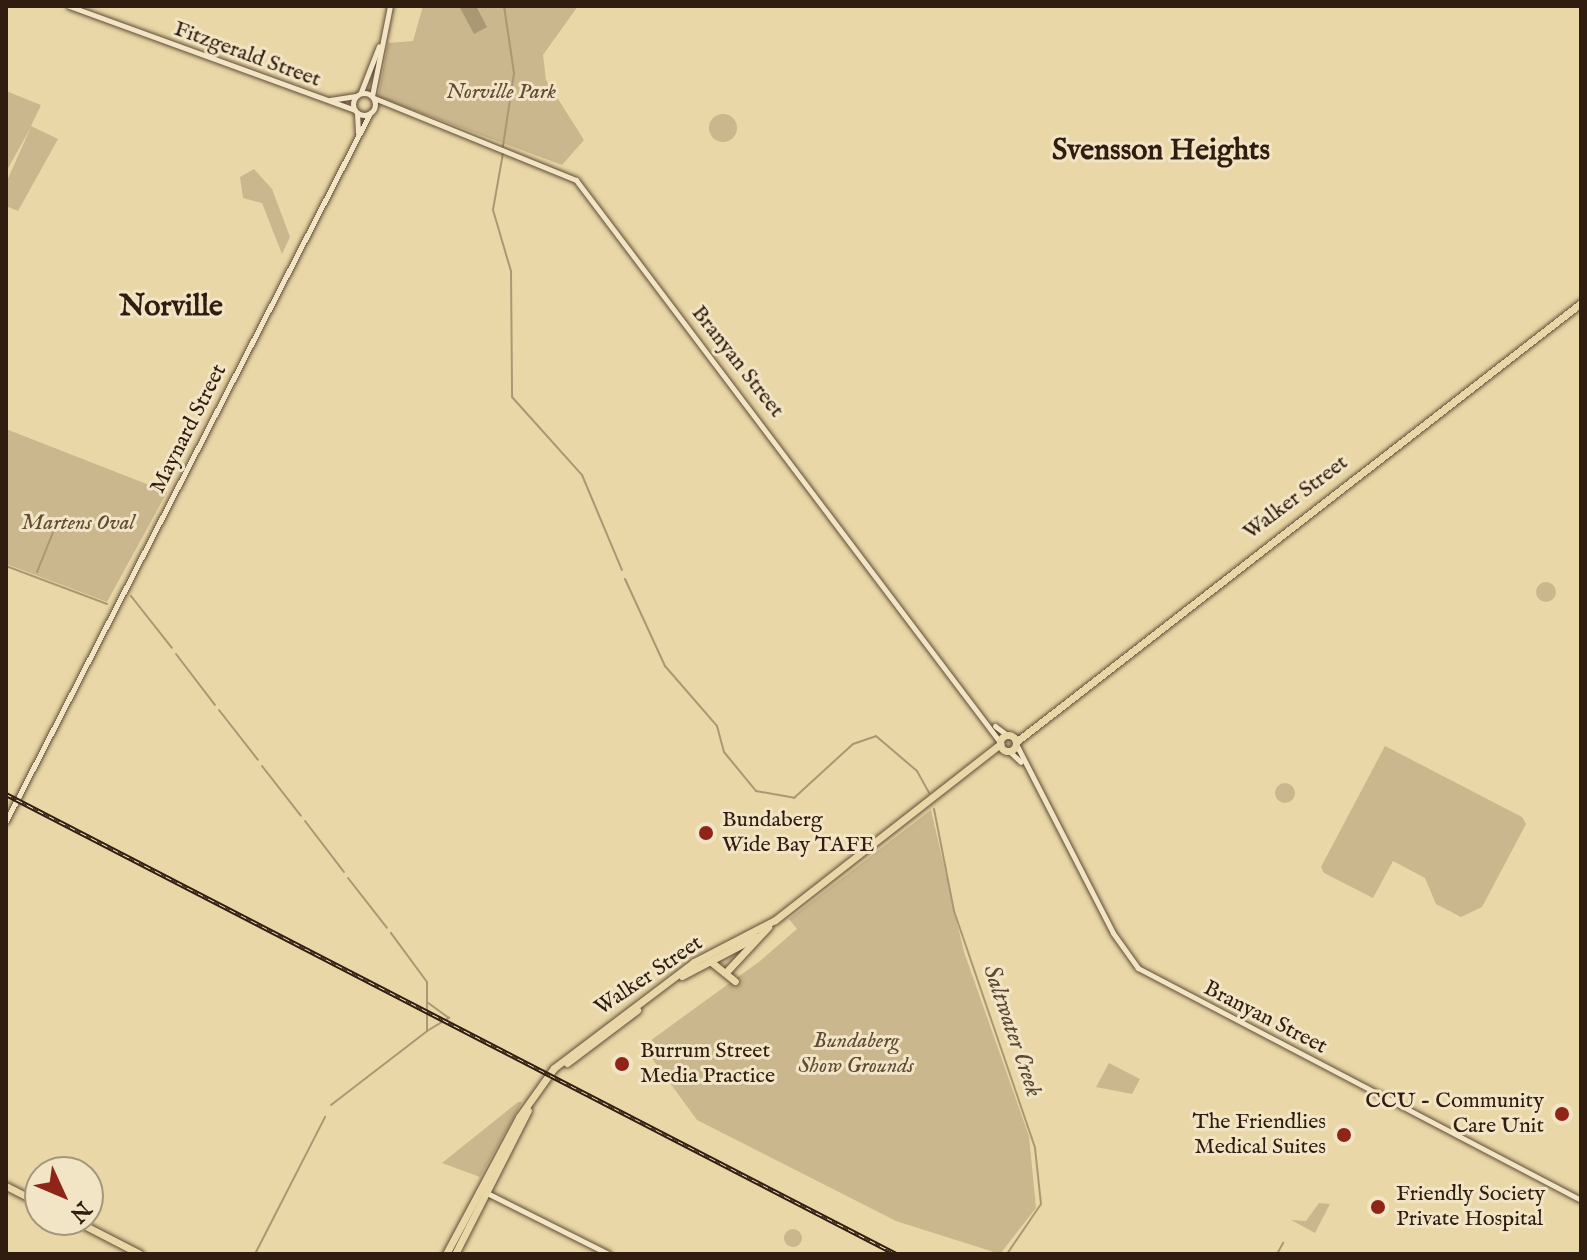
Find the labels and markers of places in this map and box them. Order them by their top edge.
place label: Bundaberg Wide Bay TAFE [722,807,874,858]
marker: Bundaberg Wide Bay TAFE [697,824,715,842]
place label: Burrum Street Media Practice [640,1038,775,1090]
marker: Burrum Street Media Practice [611,1053,633,1075]
place label: CCU - Community Care Unit [1365,1088,1544,1140]
marker: CCU - Community Care Unit [1551,1103,1573,1125]
place label: The Friendlies Medical Suites [1193,1109,1326,1160]
marker: The Friendlies Medical Suites [1333,1124,1355,1146]
place label: Friendly Society Private Hospital [1396,1181,1545,1232]
marker: Friendly Society Private Hospital [1367,1196,1389,1218]

